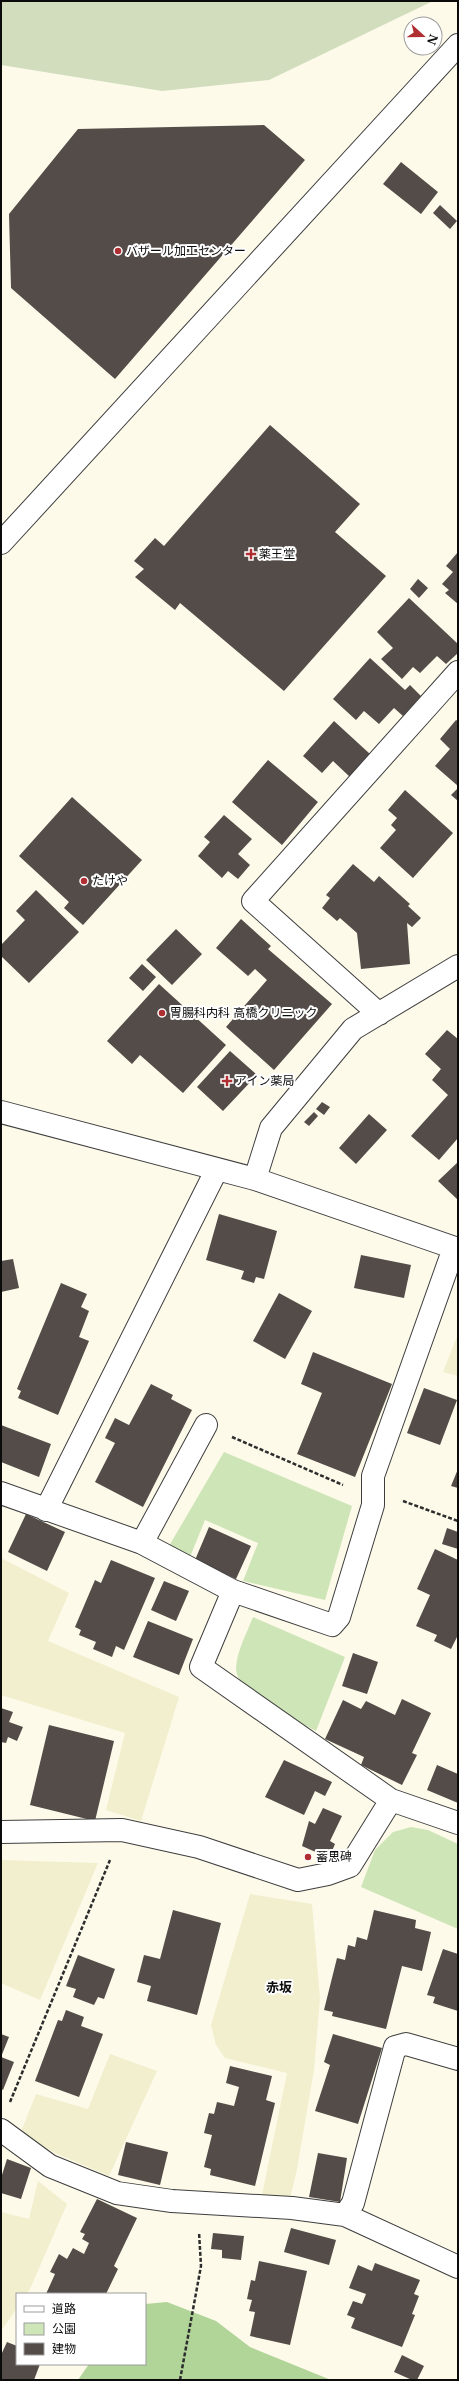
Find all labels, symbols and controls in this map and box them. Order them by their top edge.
north arrow [403,16,443,56]
text: N [424,32,441,48]
place label: バザール加工センター [126,243,246,258]
marker: バザール加工センター [113,246,123,256]
place label: 薬王堂 [259,546,295,561]
marker: 薬王堂 [246,549,256,559]
place label: たけや [92,873,128,888]
marker: たけや [79,876,89,886]
place label: 胃腸科内科 高橋クリニック [170,1005,317,1020]
marker: 胃腸科内科 高橋クリニック [157,1008,167,1018]
place label: アイン薬局 [235,1073,294,1088]
marker: アイン薬局 [222,1076,232,1086]
place label: 蓄思碑 [316,1849,352,1864]
marker: 蓄思碑 [303,1852,313,1862]
district label: 赤坂 [266,1979,292,1996]
legend [16,2293,146,2365]
text: 道路 [52,2301,76,2316]
text: 公園 [52,2321,76,2336]
text: 建物 [52,2341,76,2356]

